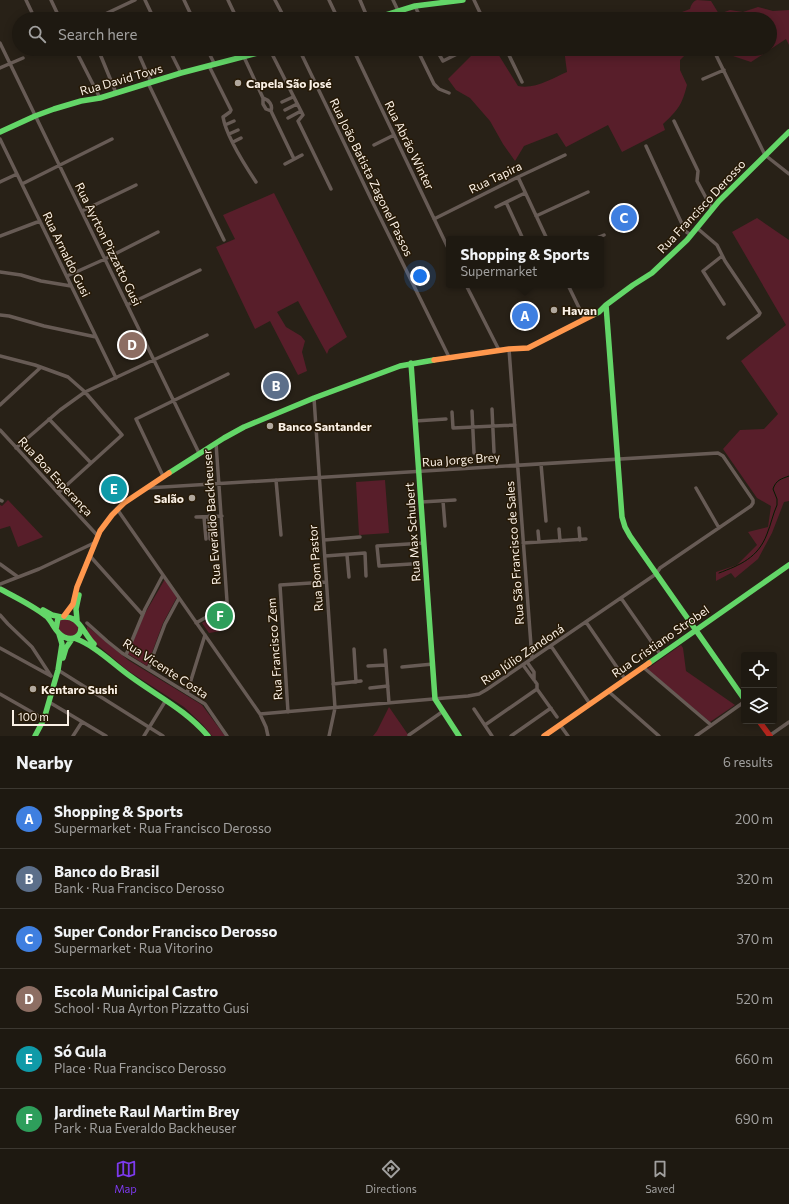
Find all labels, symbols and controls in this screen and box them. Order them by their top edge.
search box [12,12,777,56]
icon: search [26,23,48,45]
text: Search here [58,25,137,43]
street label: Rua David Tows [78,60,164,98]
place label: Capela São José [246,76,332,91]
marker: Capela São José [233,78,243,88]
street label: Rua João Batista Zagonel Passos [327,96,416,259]
street label: Rua Abrão Winter [382,98,438,192]
street label: Rua Francisco Derosso [654,156,748,256]
street label: Rua Tapira [466,158,524,196]
street label: Rua Ayrton Pizzatto Gusi [73,180,145,308]
pin: C [611,203,637,233]
street label: Rua Arnaldo Gusi [40,209,94,299]
popup [446,236,604,288]
text: Shopping & Sports [460,245,590,263]
text: Supermarket [460,263,537,279]
your location [410,266,430,286]
pin: A [512,301,538,331]
place label: Havan [562,303,597,317]
marker: Havan [549,305,559,315]
pin: D [119,330,145,360]
pin: B [263,371,289,401]
place label: Banco Santander [278,419,372,433]
marker: Banco Santander [265,421,275,431]
street label: Rua Boa Esperança [16,434,96,518]
street label: Rua Everaldo Backheuser [199,449,223,585]
street label: Rua Jorge Brey [421,449,501,470]
pin: E [101,474,127,504]
street label: Rua São Francisco de Sales [502,481,526,625]
street label: Rua Max Schubert [402,482,422,582]
place label: Salão [154,491,184,505]
marker: Salão [187,493,197,503]
street label: Rua Bom Pastor [305,524,325,612]
street label: Rua Francisco Zem [263,597,285,701]
pin: F [207,601,233,631]
street label: Rua Cristiano Strobel [609,602,711,680]
street label: Rua Júlio Zandoná [478,621,567,688]
street label: Rua Vicente Costa [121,635,211,701]
map controls [741,652,777,724]
button: locate [741,652,777,688]
place label: Kentaro Sushi [41,682,118,696]
marker: Kentaro Sushi [28,684,38,694]
button: layers [741,688,777,724]
scale bar [12,708,69,727]
text: 100 m [18,710,49,723]
text: Nearby [16,752,73,773]
text: 6 results [723,754,773,770]
text: Shopping & Sports [54,802,183,820]
text: A [24,811,34,827]
text: 200 m [735,811,773,827]
text: Supermarket · Rua Francisco Derosso [54,820,272,836]
text: Banco do Brasil [54,862,159,880]
text: B [25,871,33,887]
text: 320 m [736,871,773,887]
text: Bank · Rua Francisco Derosso [54,880,225,896]
text: Super Condor Francisco Derosso [54,922,277,940]
text: C [25,931,33,947]
text: 370 m [736,931,773,947]
text: Supermarket · Rua Vitorino [54,940,213,956]
text: Escola Municipal Castro [54,982,218,1000]
text: D [24,991,34,1007]
text: 520 m [736,991,773,1007]
text: School · Rua Ayrton Pizzatto Gusi [54,1000,249,1016]
text: Só Gula [54,1042,106,1060]
text: E [25,1051,33,1067]
text: 660 m [735,1051,773,1067]
text: Place · Rua Francisco Derosso [54,1060,226,1076]
text: Jardinete Raul Martim Brey [54,1102,240,1120]
text: F [25,1111,33,1127]
text: 690 m [735,1111,773,1127]
text: Park · Rua Everaldo Backheuser [54,1120,236,1136]
tab: Map [114,1158,137,1195]
tab: Directions [365,1158,417,1195]
tab: Saved [645,1158,675,1195]

